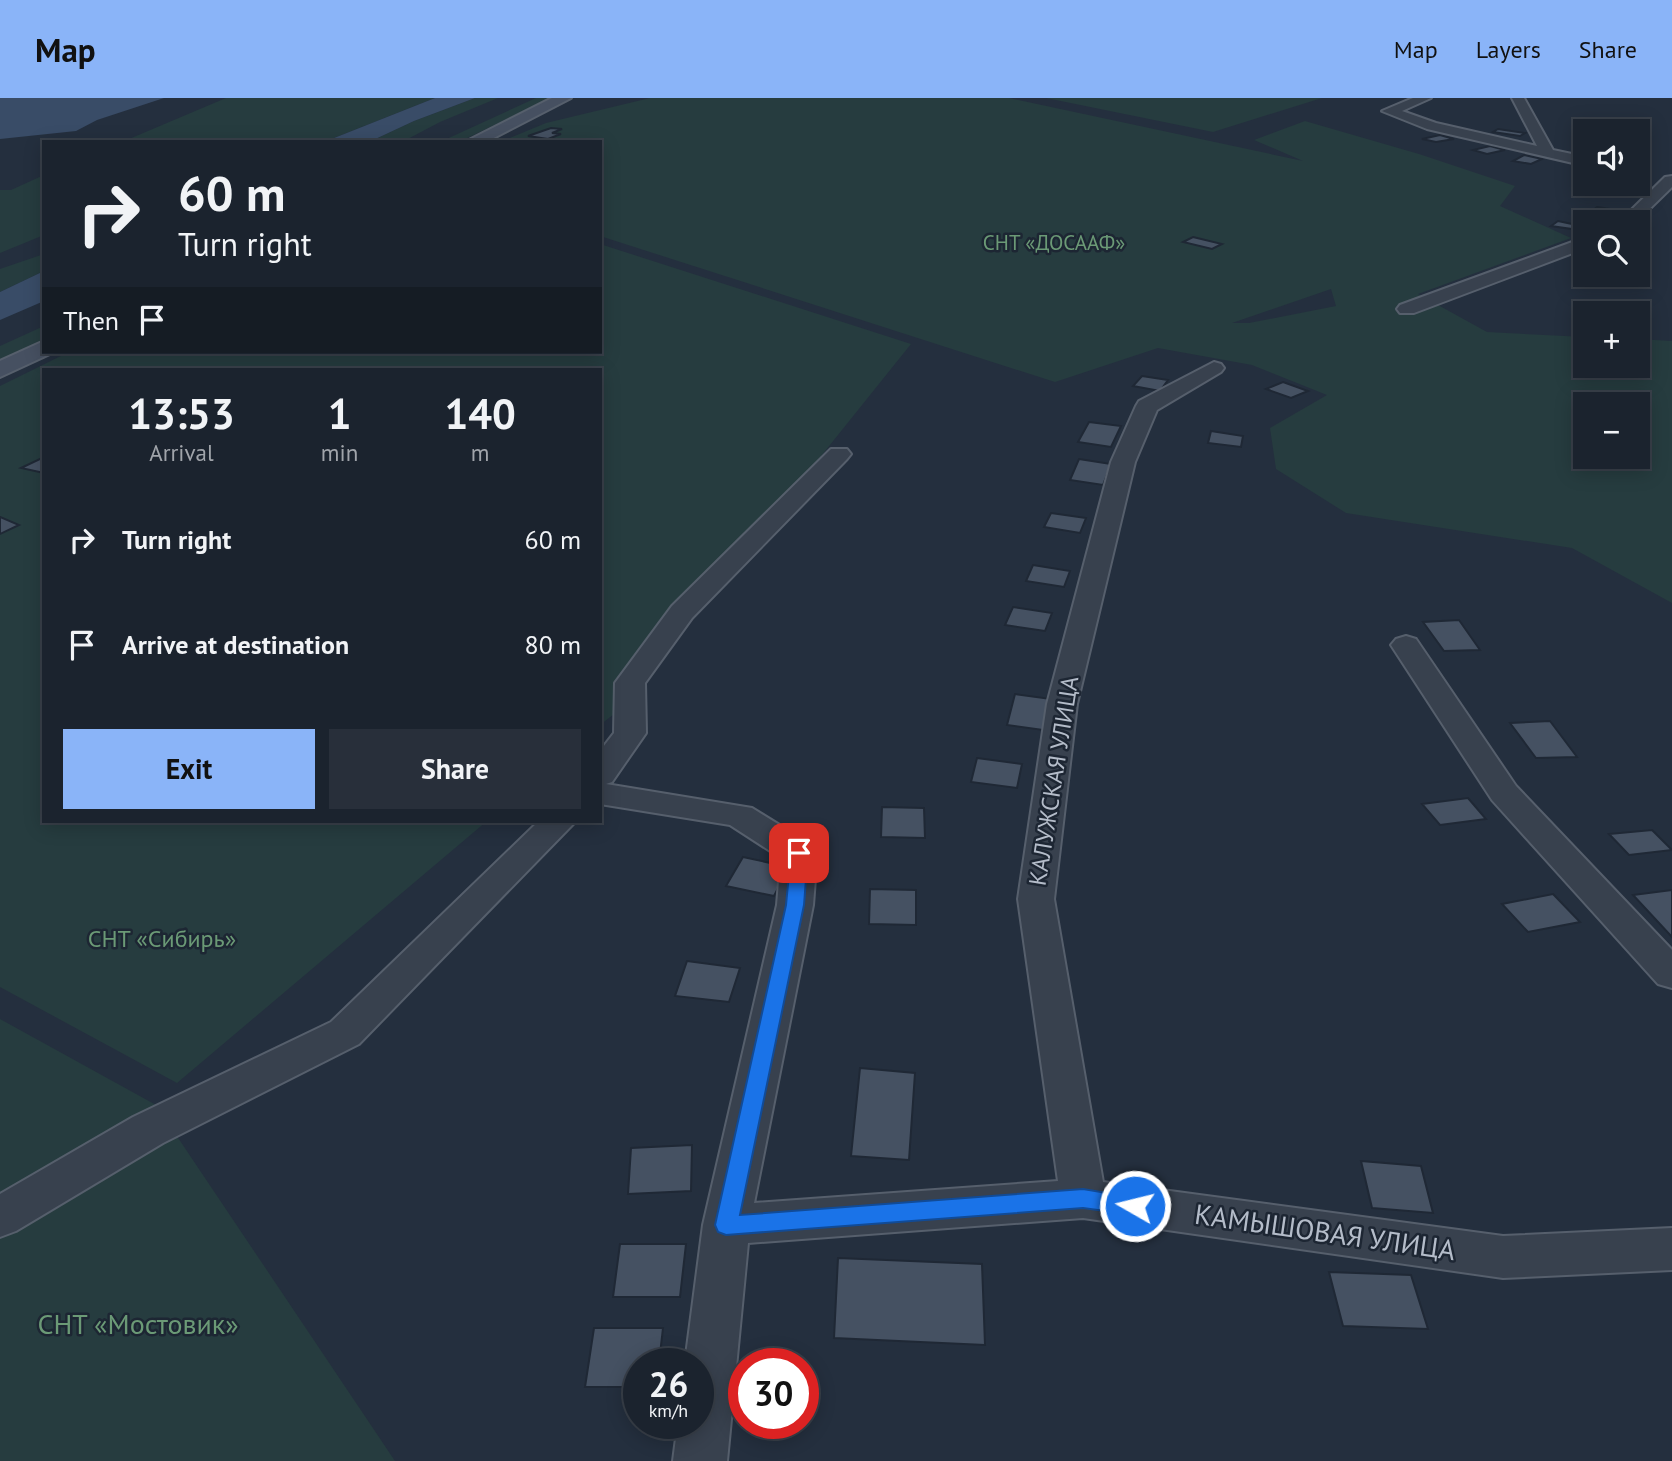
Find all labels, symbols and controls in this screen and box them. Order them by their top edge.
text: Map [35,28,96,71]
text: Map [1394,34,1438,65]
text: Layers [1476,34,1541,65]
text: Share [1579,34,1637,65]
map controls [1573,119,1650,469]
button: sound [1573,119,1650,196]
text: 60 m [178,161,285,225]
icon: right [63,168,154,259]
button: search [1573,210,1650,287]
text: Turn right [178,223,312,265]
park label: СНТ «ДОСААФ» [983,229,1125,256]
icon: arrive [133,301,171,339]
button: + [1573,301,1650,378]
text: Then [63,304,119,337]
text: 13:53 [128,386,235,441]
text: 1 [328,386,351,441]
text: 140 [444,386,516,441]
button: − [1573,392,1650,469]
text: Arrival [149,438,214,467]
text: min [321,438,358,467]
text: m [471,438,489,467]
icon: right [63,521,101,559]
text: Turn right [122,523,231,556]
text: 60 m [525,523,581,556]
icon: arrive [63,626,101,664]
text: Arrive at destination [122,628,349,661]
text: 80 m [525,628,581,661]
street label: КАЛУЖСКАЯ УЛИЦА [1022,674,1085,888]
button: Exit [63,729,315,809]
button: Share [329,729,581,809]
pin [769,823,829,883]
icon: arrive [780,834,818,872]
park label: СНТ «Сибирь» [88,923,236,954]
position arrow [1098,1169,1172,1243]
street label: КАМЫШОВАЯ УЛИЦА [1192,1195,1458,1268]
park label: СНТ «Мостовик» [37,1305,239,1342]
speed limit sign: 30 [728,1348,819,1439]
text: 26 [649,1361,688,1407]
text: km/h [649,1399,688,1422]

